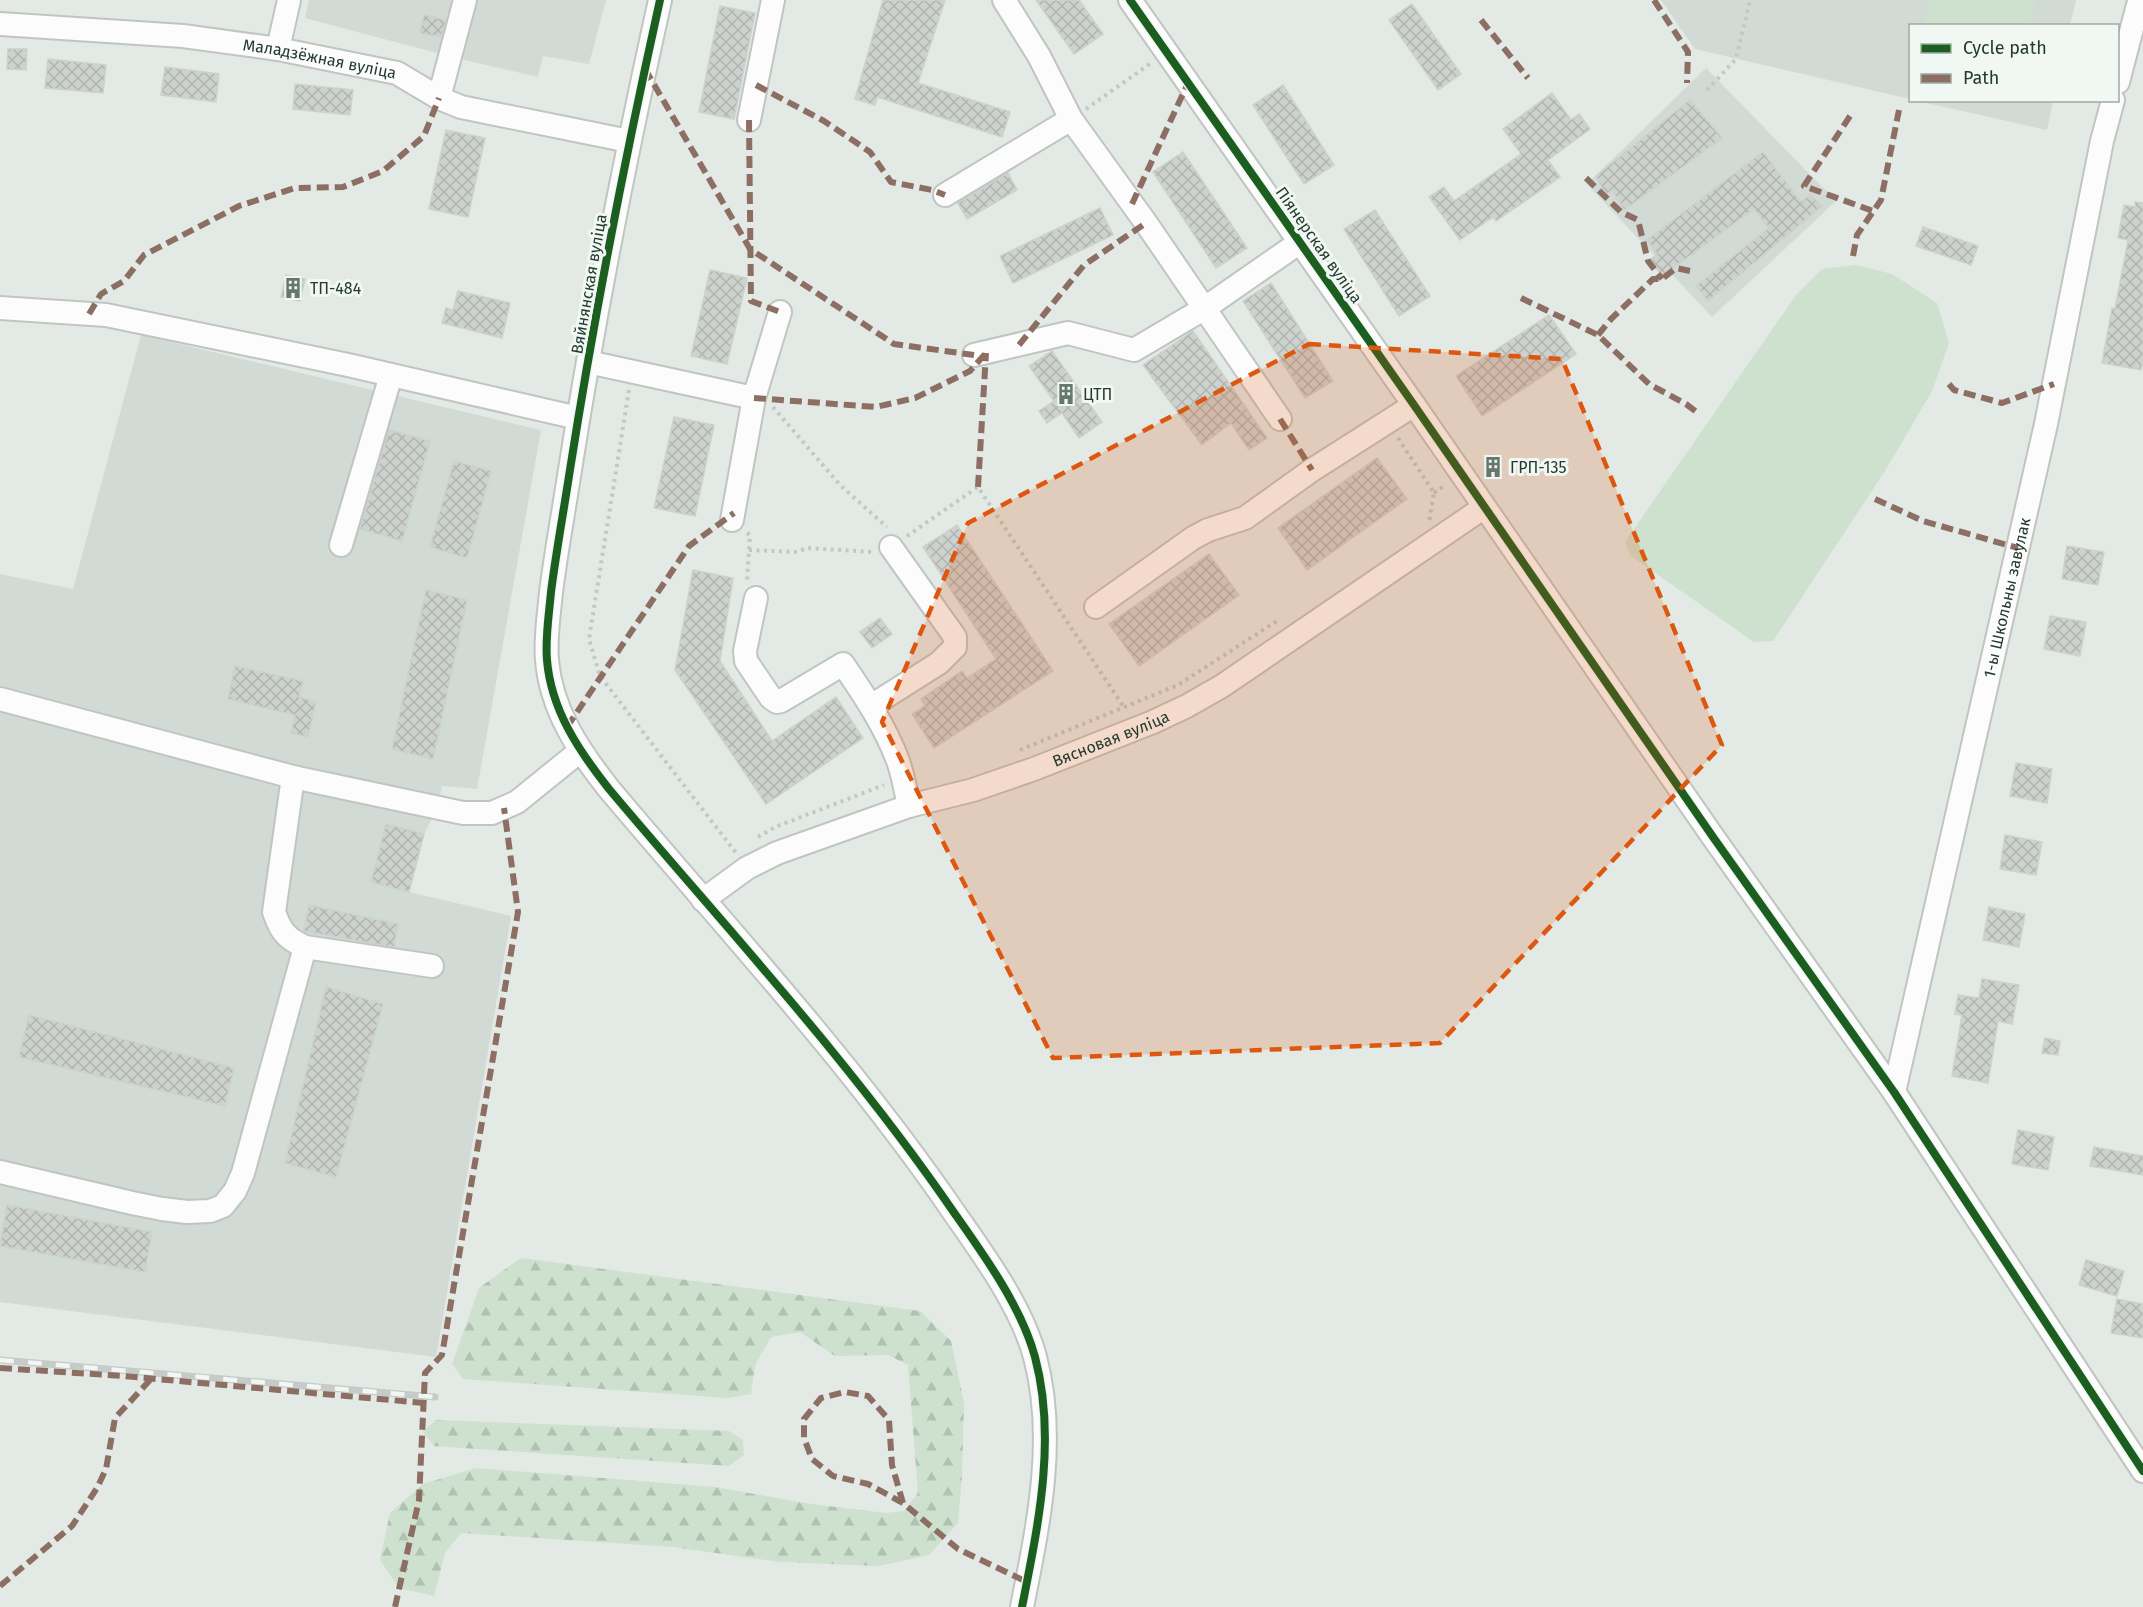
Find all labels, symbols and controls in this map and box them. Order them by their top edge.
legend [1909,24,2119,102]
street label: Маладзёжная вуліца [242,35,398,82]
text: Cycle path [1963,37,2047,59]
text: Path [1963,67,1999,89]
street label: Піянерская вуліца [1272,183,1366,307]
street label: Вяйнянская вуліца [567,213,611,355]
building icon: ТП-484 [281,276,305,300]
place label: ТП-484 [310,279,362,298]
building icon: ЦТП [1054,382,1078,406]
place label: ЦТП [1083,385,1112,404]
building icon: ГРП-135 [1481,455,1505,479]
place label: ГРП-135 [1510,458,1566,477]
street label: 1-ы Школьны завулак [1979,515,2034,680]
street label: Вясновая вуліца [1049,706,1172,770]

